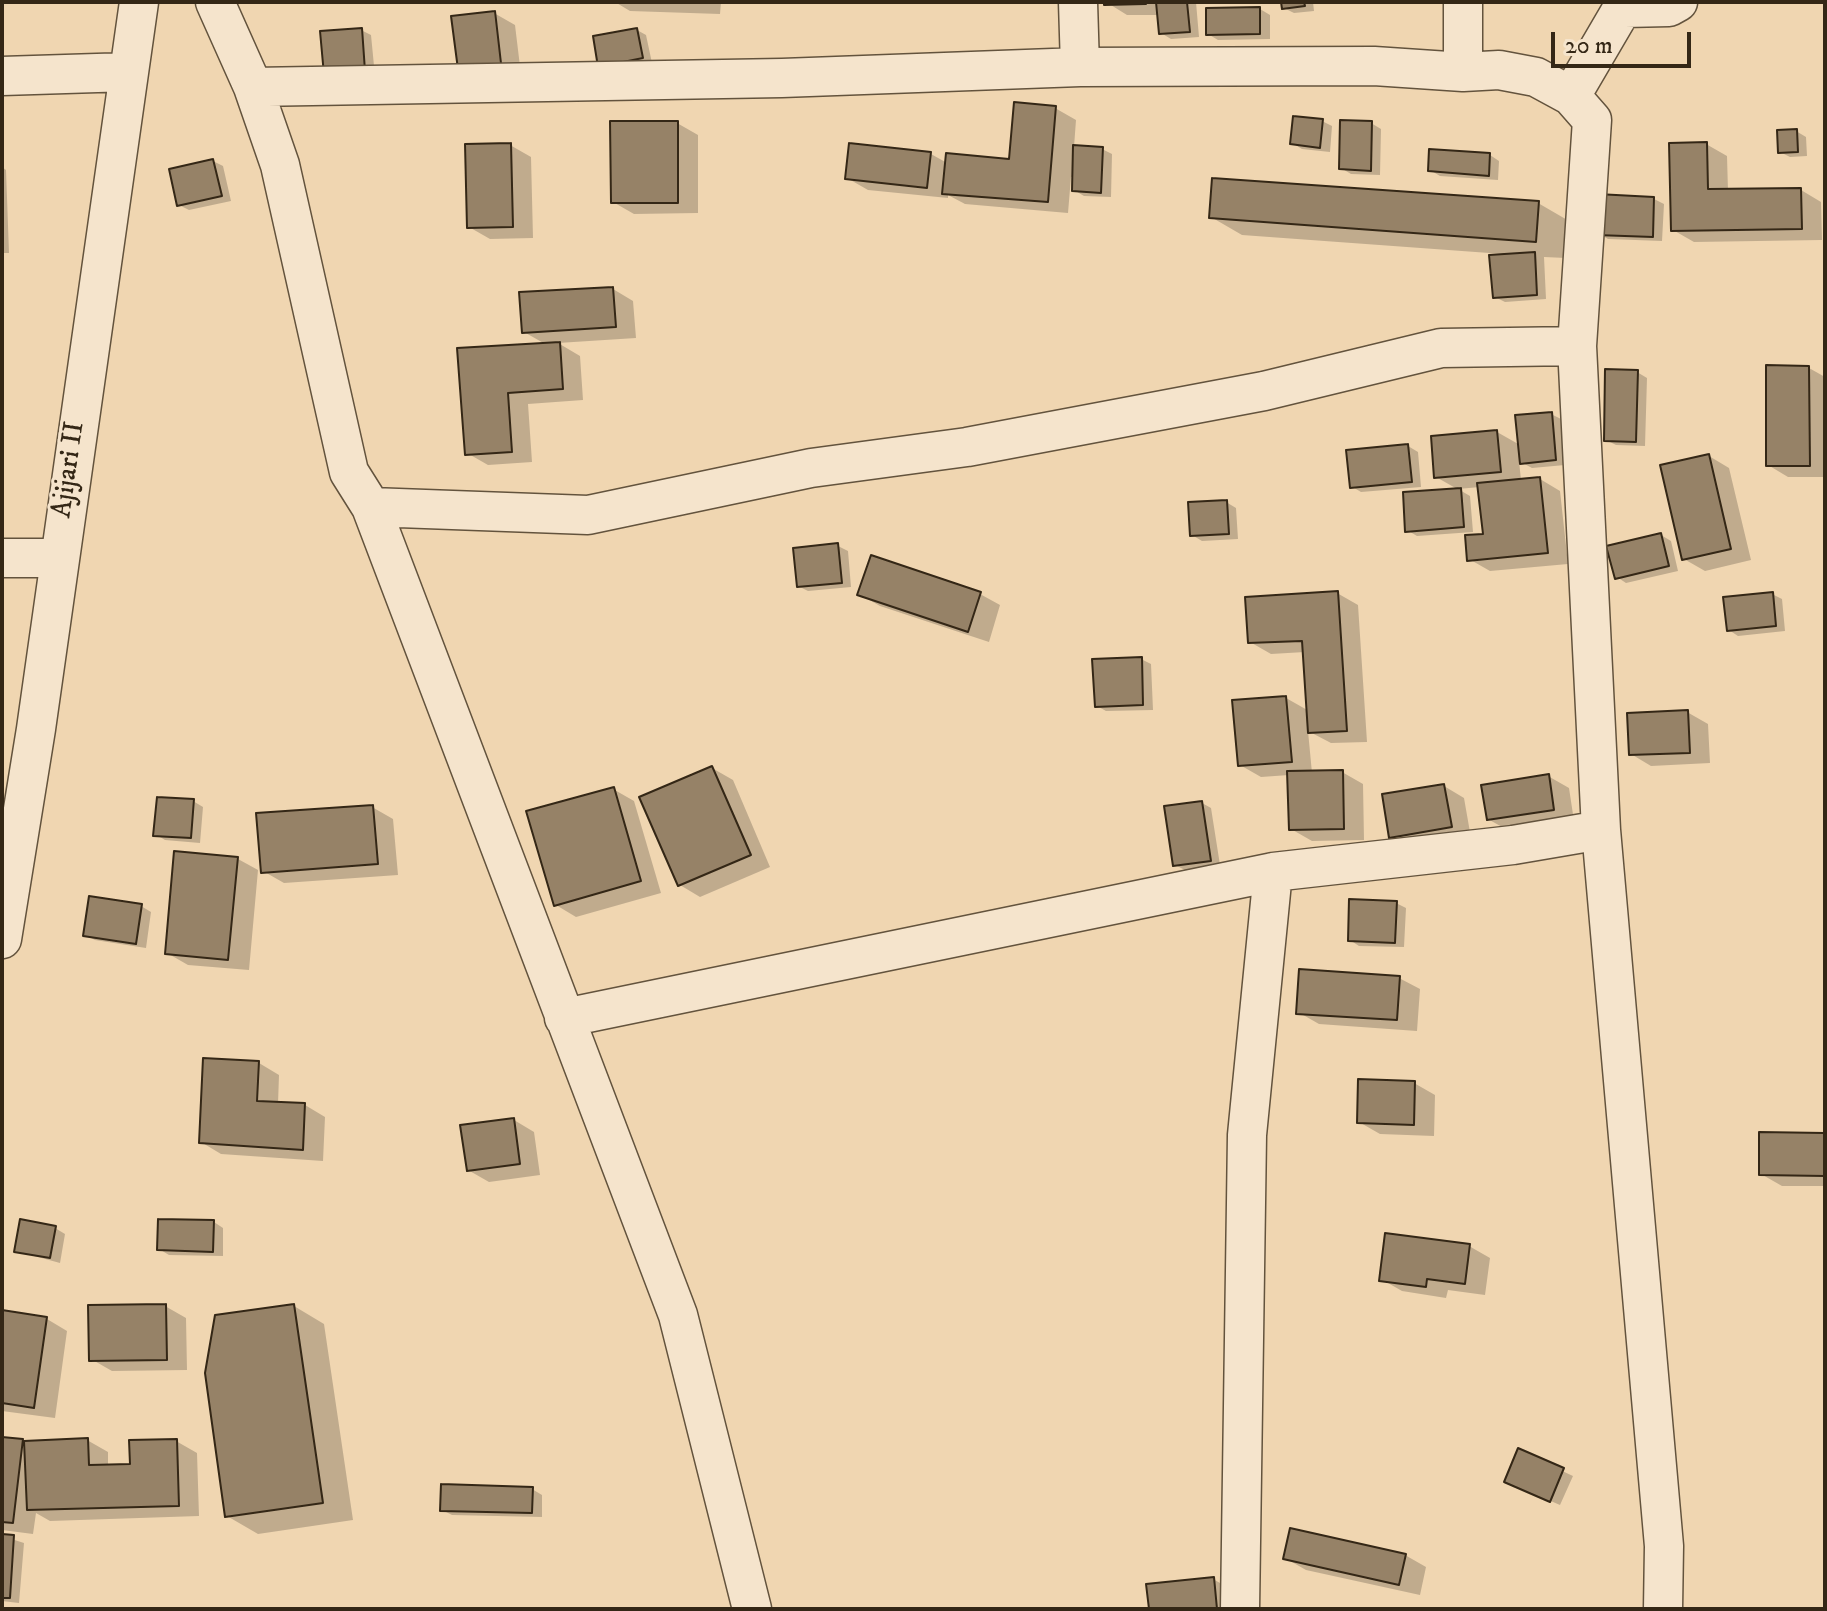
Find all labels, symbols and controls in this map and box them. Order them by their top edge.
scale bar [1555,16,1695,66]
text: 20 m [1565,31,1613,61]
street label: Ajijari II [47,420,93,520]

